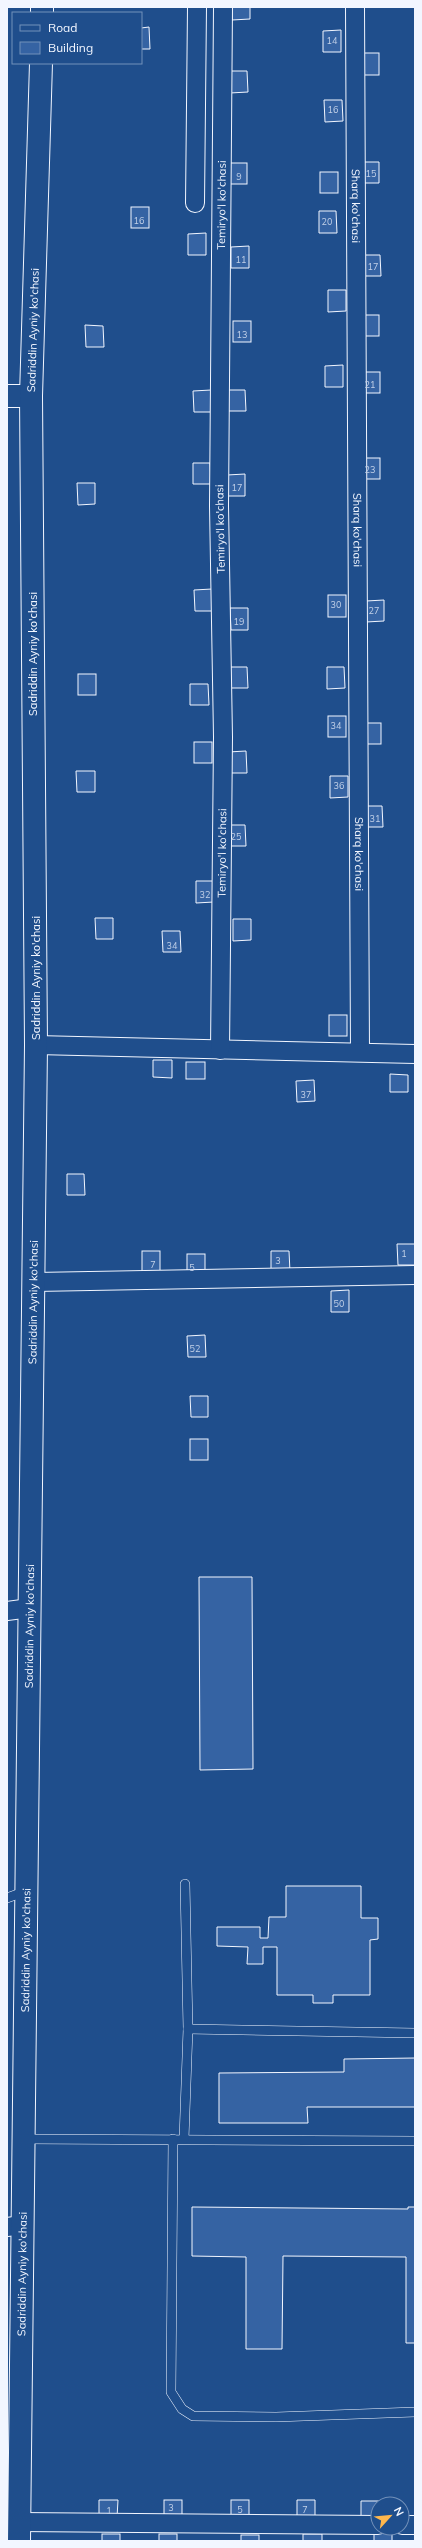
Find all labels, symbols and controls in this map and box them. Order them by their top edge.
legend [12,12,142,64]
text: Road [48,20,77,35]
house number: 14 [327,35,338,46]
text: Building [48,40,93,55]
house number: 16 [328,104,338,115]
street label: Temiryo'l ko'chasi [214,160,229,250]
house number: 15 [366,168,377,179]
street label: Sharq ko'chasi [349,169,363,243]
house number: 9 [236,171,242,182]
house number: 16 [134,215,144,226]
house number: 20 [322,216,332,227]
house number: 11 [236,254,246,265]
house number: 17 [368,261,378,272]
street label: Sadriddin Ayniy ko'chasi [24,268,42,392]
house number: 13 [237,329,247,340]
house number: 21 [365,379,375,390]
house number: 23 [365,464,375,475]
house number: 17 [232,482,242,493]
street label: Temiryo'l ko'chasi [212,484,228,574]
street label: Sharq ko'chasi [350,493,365,567]
street label: Sadriddin Ayniy ko'chasi [26,592,40,716]
house number: 30 [331,599,341,610]
house number: 27 [369,605,379,616]
house number: 19 [234,616,244,627]
house number: 34 [331,720,342,731]
house number: 36 [334,780,344,791]
street label: Temiryo'l ko'chasi [214,808,229,898]
house number: 31 [370,813,380,824]
street label: Sharq ko'chasi [352,817,366,891]
house number: 25 [231,831,242,842]
house number: 32 [200,889,210,900]
street label: Sadriddin Ayniy ko'chasi [29,916,43,1040]
house number: 34 [167,940,178,951]
house number: 37 [301,1089,311,1100]
street label: Sadriddin Ayniy ko'chasi [25,1240,41,1364]
house number: 1 [401,1248,407,1259]
house number: 3 [275,1255,281,1266]
house number: 7 [150,1259,156,1270]
house number: 5 [189,1262,195,1273]
house number: 50 [334,1298,344,1309]
house number: 52 [190,1343,200,1354]
street label: Sadriddin Ayniy ko'chasi [22,1564,37,1688]
street label: Sadriddin Ayniy ko'chasi [18,1888,33,2012]
street label: Sadriddin Ayniy ko'chasi [14,2212,30,2336]
north arrow [370,2496,410,2536]
house number: 3 [168,2502,174,2513]
house number: 5 [237,2504,243,2515]
house number: 7 [302,2504,308,2515]
house number: 1 [106,2505,112,2516]
text: N [391,2505,407,2518]

